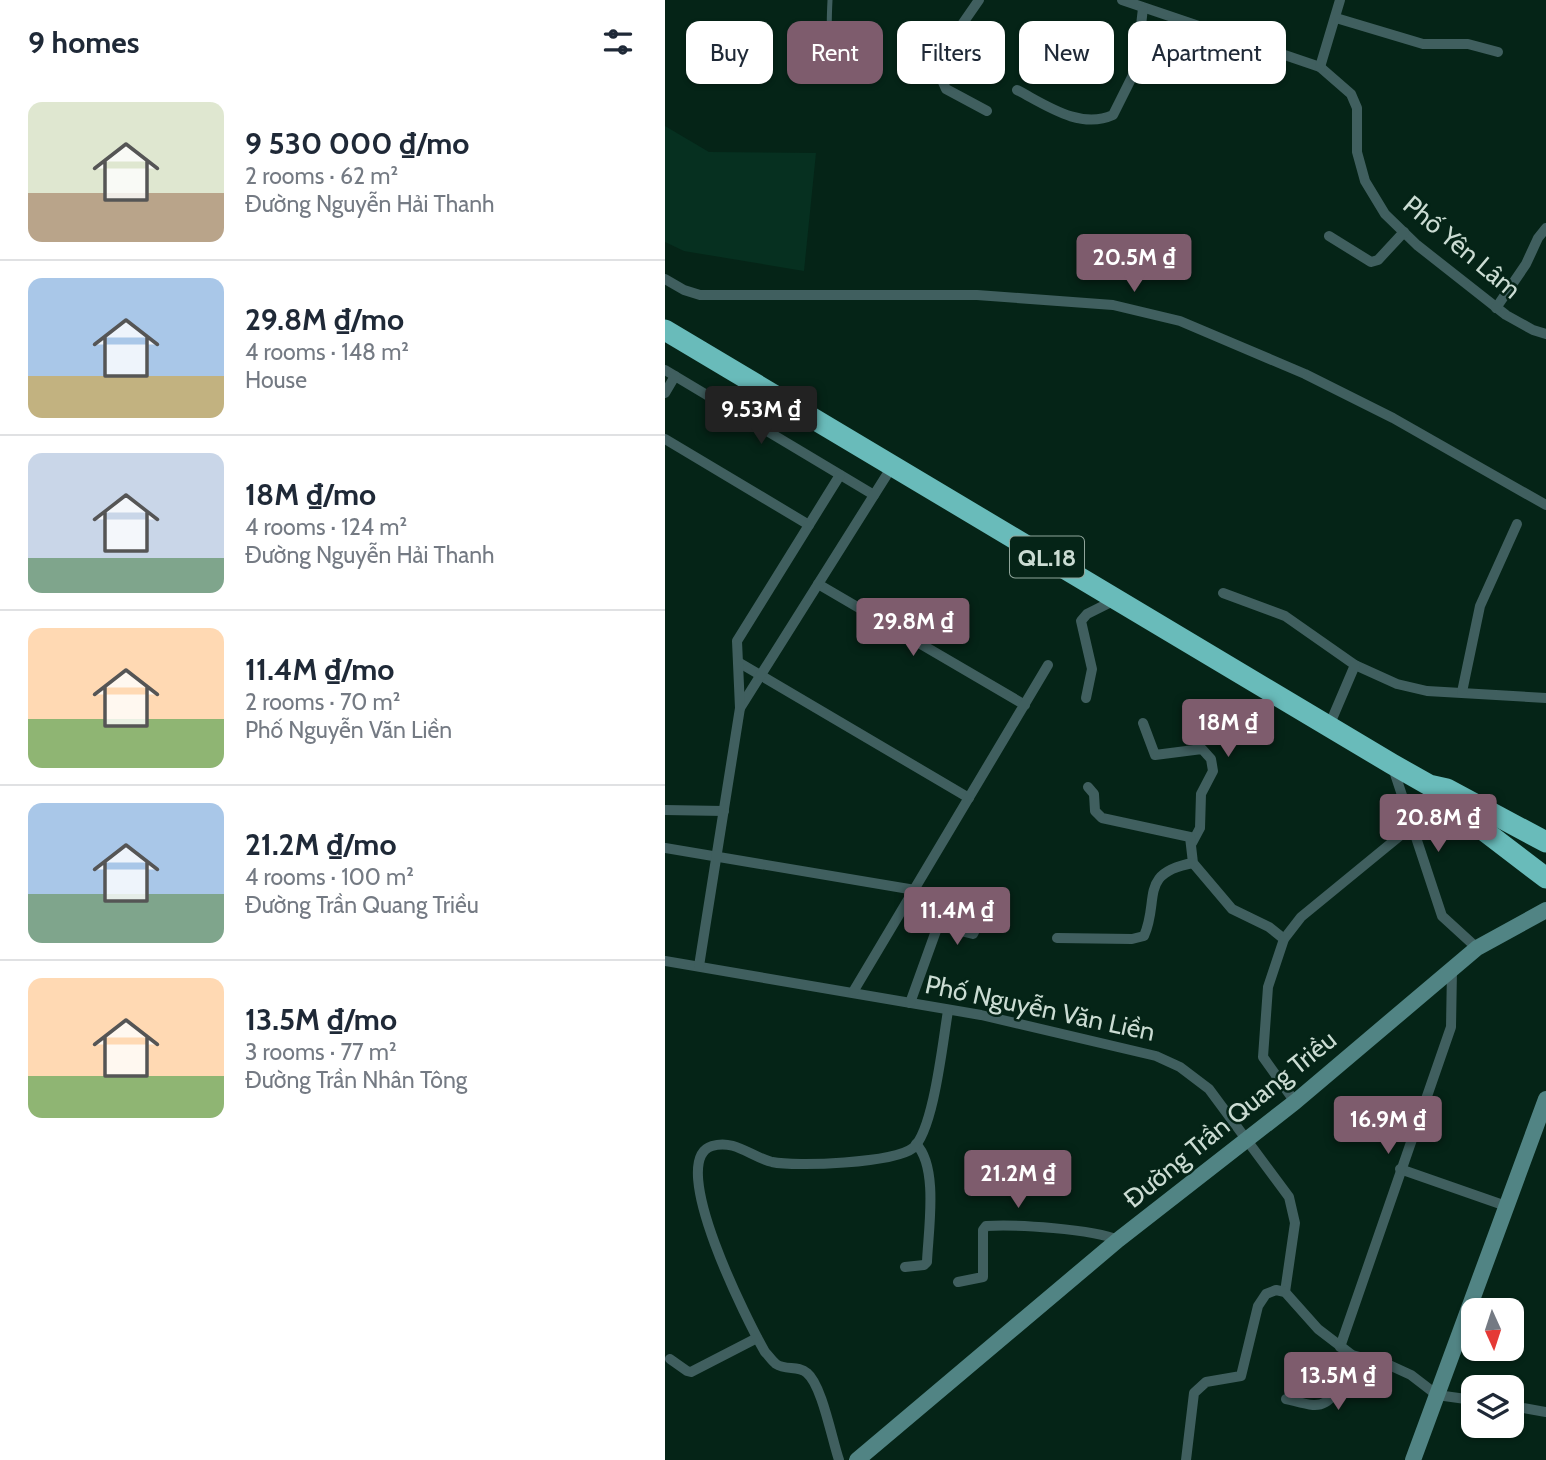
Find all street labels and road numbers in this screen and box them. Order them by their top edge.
street label: Phố Yên Lâm [1397,189,1527,305]
road number: QL.18 [1010,536,1084,578]
street label: Phố Nguyễn Văn Liền [922,968,1158,1048]
street label: Đường Trần Quang Triều [1117,1023,1343,1215]

